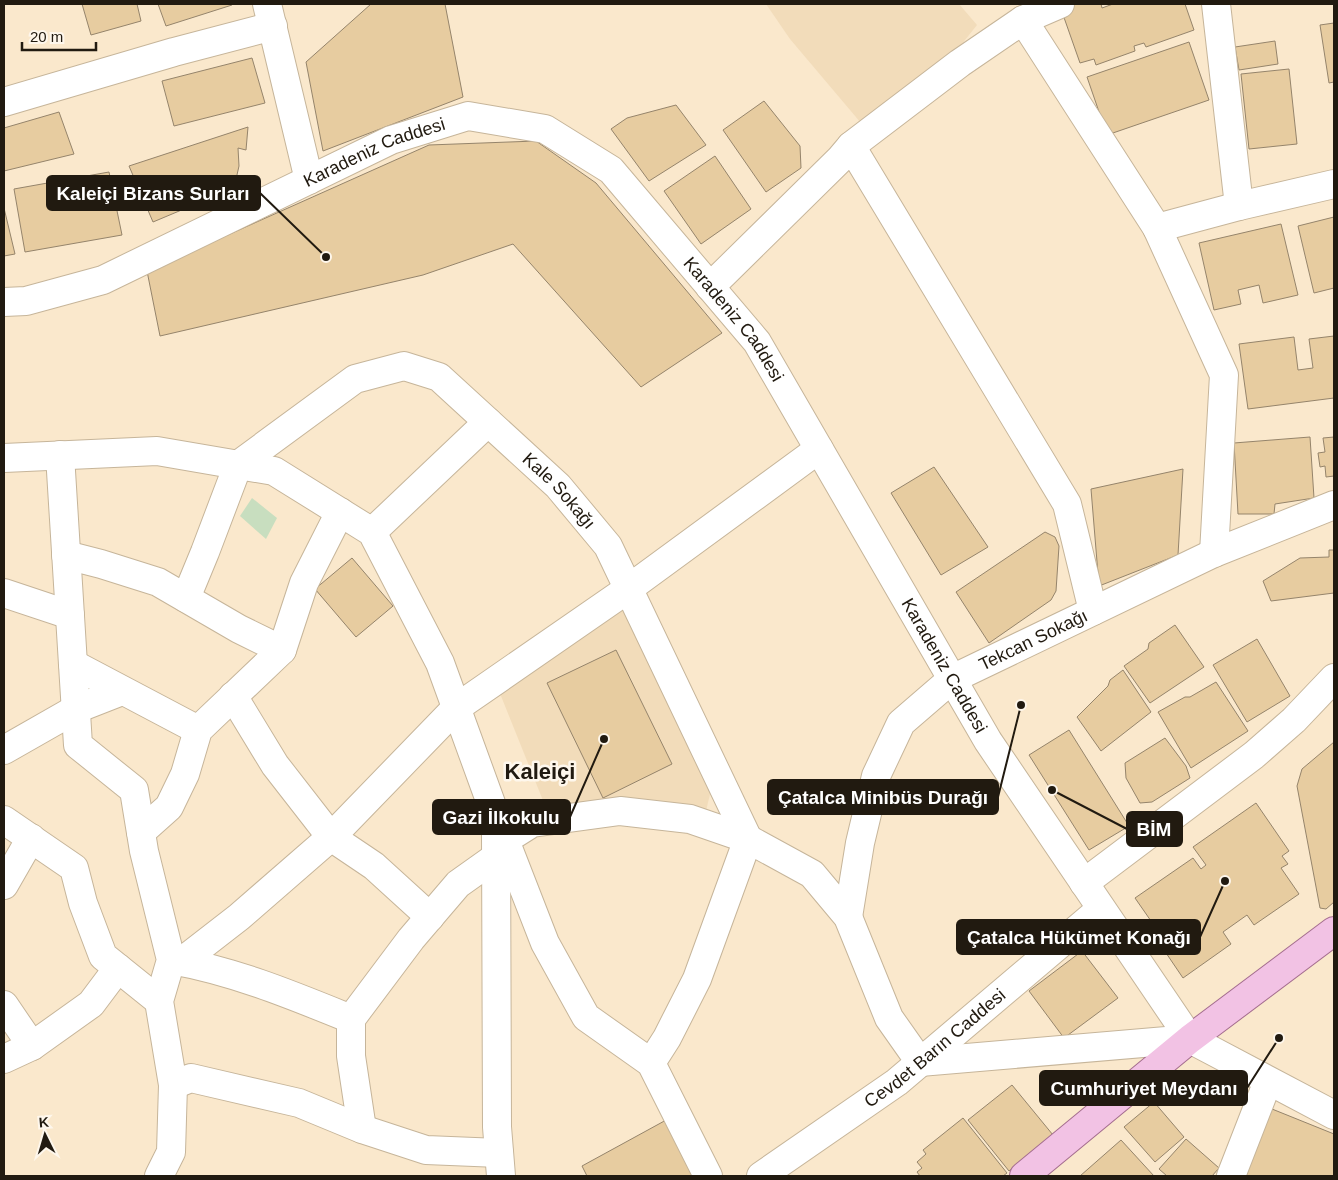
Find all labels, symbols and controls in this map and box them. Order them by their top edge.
scale bar [22,20,96,52]
text: 20 m [30,28,63,45]
street label: Karadeniz Caddesi [300,114,447,191]
callout: Kaleiçi Bizans Surları [47,176,260,210]
text: Kaleiçi Bizans Surları [56,183,250,204]
street label: Karadeniz Caddesi [679,253,788,385]
street label: Kale Sokağı [519,449,599,533]
street label: Karadeniz Caddesi [898,595,991,736]
street label: Tekcan Sokağı [976,605,1091,675]
district label: Kaleiçi [505,759,575,784]
callout: Çatalca Minibüs Durağı [768,780,998,814]
text: Çatalca Minibüs Durağı [778,787,988,808]
callout: Gazi İlkokulu [433,800,570,834]
text: Gazi İlkokulu [442,807,560,828]
callout: BİM [1127,812,1182,846]
text: BİM [1137,819,1171,840]
callout: Çatalca Hükümet Konağı [957,920,1200,954]
text: Çatalca Hükümet Konağı [967,927,1191,948]
street label: Cevdet Barın Caddesi [861,985,1009,1112]
callout: Cumhuriyet Meydanı [1040,1071,1247,1105]
text: Cumhuriyet Meydanı [1051,1078,1237,1099]
north arrow [20,1110,70,1160]
text: K [38,1114,50,1130]

